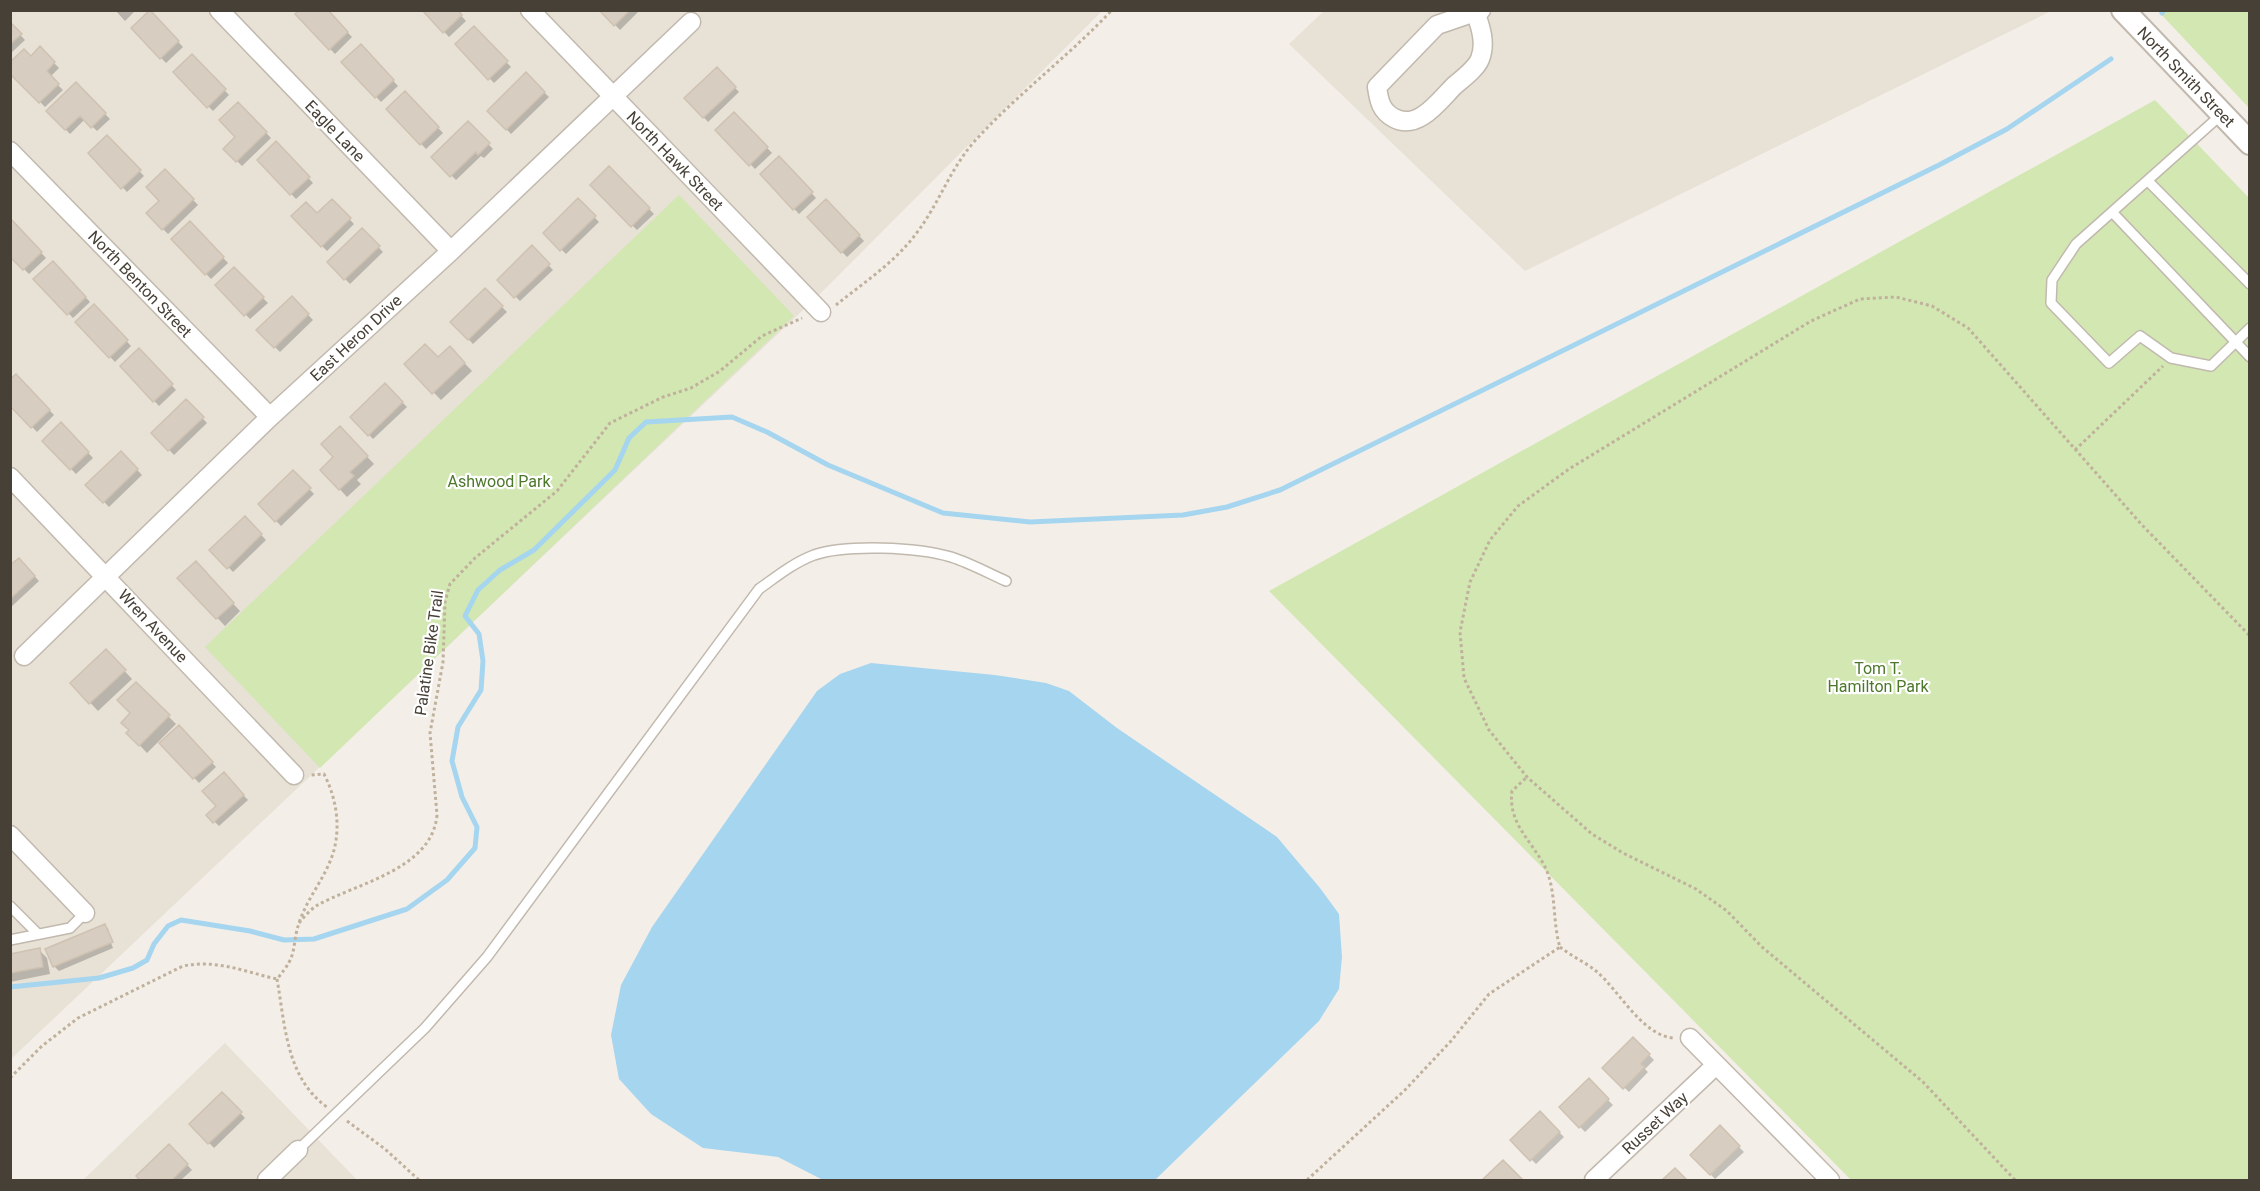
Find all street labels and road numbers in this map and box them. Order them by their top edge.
street label: North Smith Street [2133,23,2239,131]
street label: Eagle Lane [301,96,369,166]
street label: North Hawk Street [623,107,727,215]
street label: North Benton Street [84,227,196,341]
street label: East Heron Drive [306,291,406,385]
street label: Wren Avenue [114,586,192,666]
street label: Palatine Bike Trail [411,589,447,717]
street label: Russet Way [1618,1087,1692,1158]

